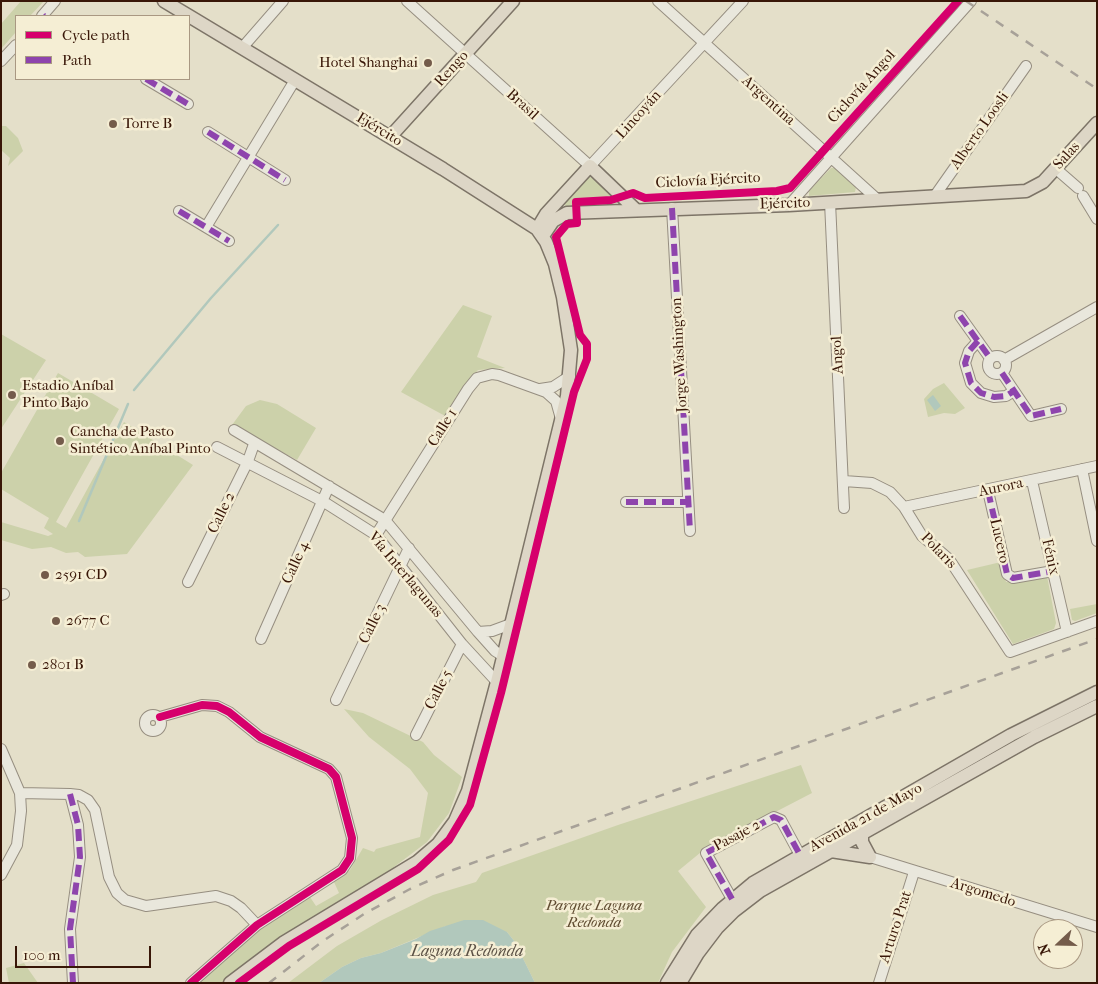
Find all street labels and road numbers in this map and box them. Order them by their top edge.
street label: Rengo [431,47,473,91]
street label: Ciclovía Angol [824,47,900,127]
street label: Argentina [738,72,798,130]
street label: Brasil [502,86,542,124]
street label: Lincoyán [612,87,666,143]
street label: Alberto Loosli [947,89,1013,173]
street label: Ejército [353,109,405,151]
street label: Salas [1050,138,1084,174]
street label: Ciclovía Ejército [655,169,761,193]
street label: Ejército [759,194,811,214]
street label: Jorge Washington [668,297,692,413]
street label: Angol [828,336,848,374]
street label: Calle 1 [424,406,462,450]
street label: Aurora [977,475,1025,501]
street label: Calle 2 [204,489,240,537]
street label: Lucero [985,517,1013,565]
street label: Vía Interlagunas [364,528,446,622]
street label: Polaris [916,529,960,573]
street label: Fénix [1037,537,1063,577]
street label: Calle 4 [278,539,314,587]
street label: Calle 3 [356,601,390,647]
street label: Calle 5 [421,667,457,713]
street label: Avenida 21 de Mayo [806,780,926,856]
street label: Pasaje 2 [710,816,764,856]
street label: Argomedo [948,875,1018,911]
street label: Arturo Prat [876,889,916,965]

